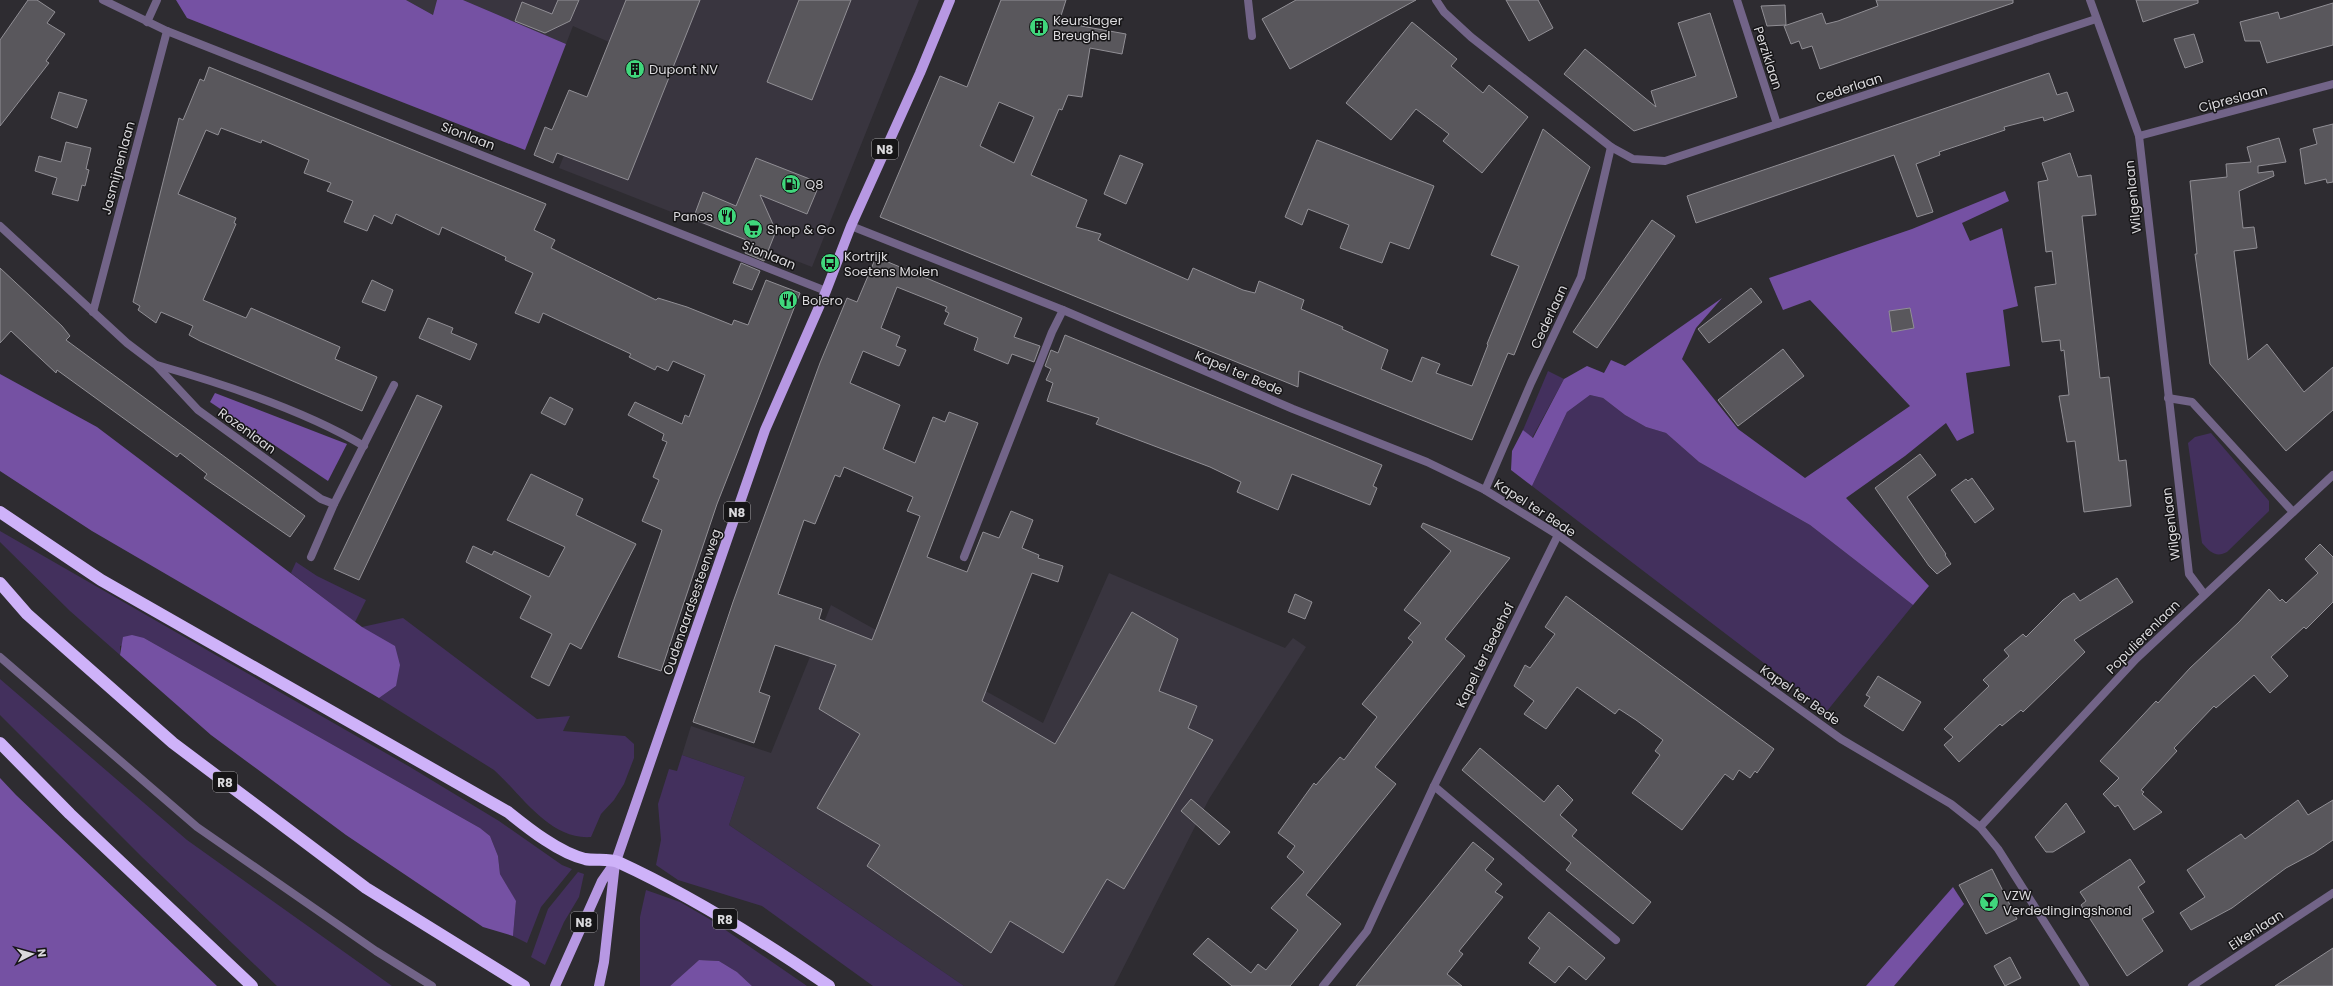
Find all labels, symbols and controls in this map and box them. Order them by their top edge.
place label: Keurslager Breughel [1053,11,1123,45]
building icon: Keurslager Breughel [1028,16,1050,38]
street label: Perziklaan [1749,24,1787,92]
building icon: Dupont NV [624,58,646,80]
place label: Dupont NV [649,60,718,79]
street label: Cederlaan [1813,68,1885,108]
street label: Cipreslaan [2196,81,2270,117]
street label: Sionlaan [438,117,498,155]
street label: Jasmijnenlaan [96,119,140,217]
road number: N8 [872,139,898,159]
street label: Wilgenlaan [2120,160,2146,234]
fuel station icon: Q8 [780,173,802,195]
place label: Q8 [805,175,823,194]
restaurant icon: Panos [716,205,738,227]
place label: Panos [673,207,713,226]
supermarket icon: Shop & Go [742,218,764,240]
place label: Shop & Go [767,220,835,239]
street label: Sionlaan [739,236,799,274]
place label: Kortrijk Soetens Molen [844,247,938,281]
bus stop icon: Kortrijk Soetens Molen [819,252,841,274]
street label: Cederlaan [1526,282,1572,352]
restaurant icon: Bolero [777,289,799,311]
place label: Bolero [802,291,843,310]
street label: Kapel ter Bede [1192,346,1286,400]
street label: Rozenlaan [214,403,280,459]
street label: Kapel ter Bede [1490,474,1580,542]
street label: Wilgenlaan [2157,486,2185,562]
road number: N8 [724,502,750,522]
street label: Oudenaardsesteenweg [658,526,726,678]
street label: Populierenlaan [2102,596,2184,678]
street label: Kapel ter Bedehof [1451,599,1519,711]
street label: Kapel ter Bede [1756,660,1844,730]
road number: R8 [213,772,237,792]
place label: VZW Verdedingingshond [2003,886,2131,920]
bar icon: VZW Verdedingingshond [1978,891,2000,913]
street label: Eikenlaan [2225,905,2287,955]
road number: R8 [713,909,737,929]
road number: N8 [571,912,597,932]
north arrow [12,934,52,974]
text: N [34,948,50,958]

